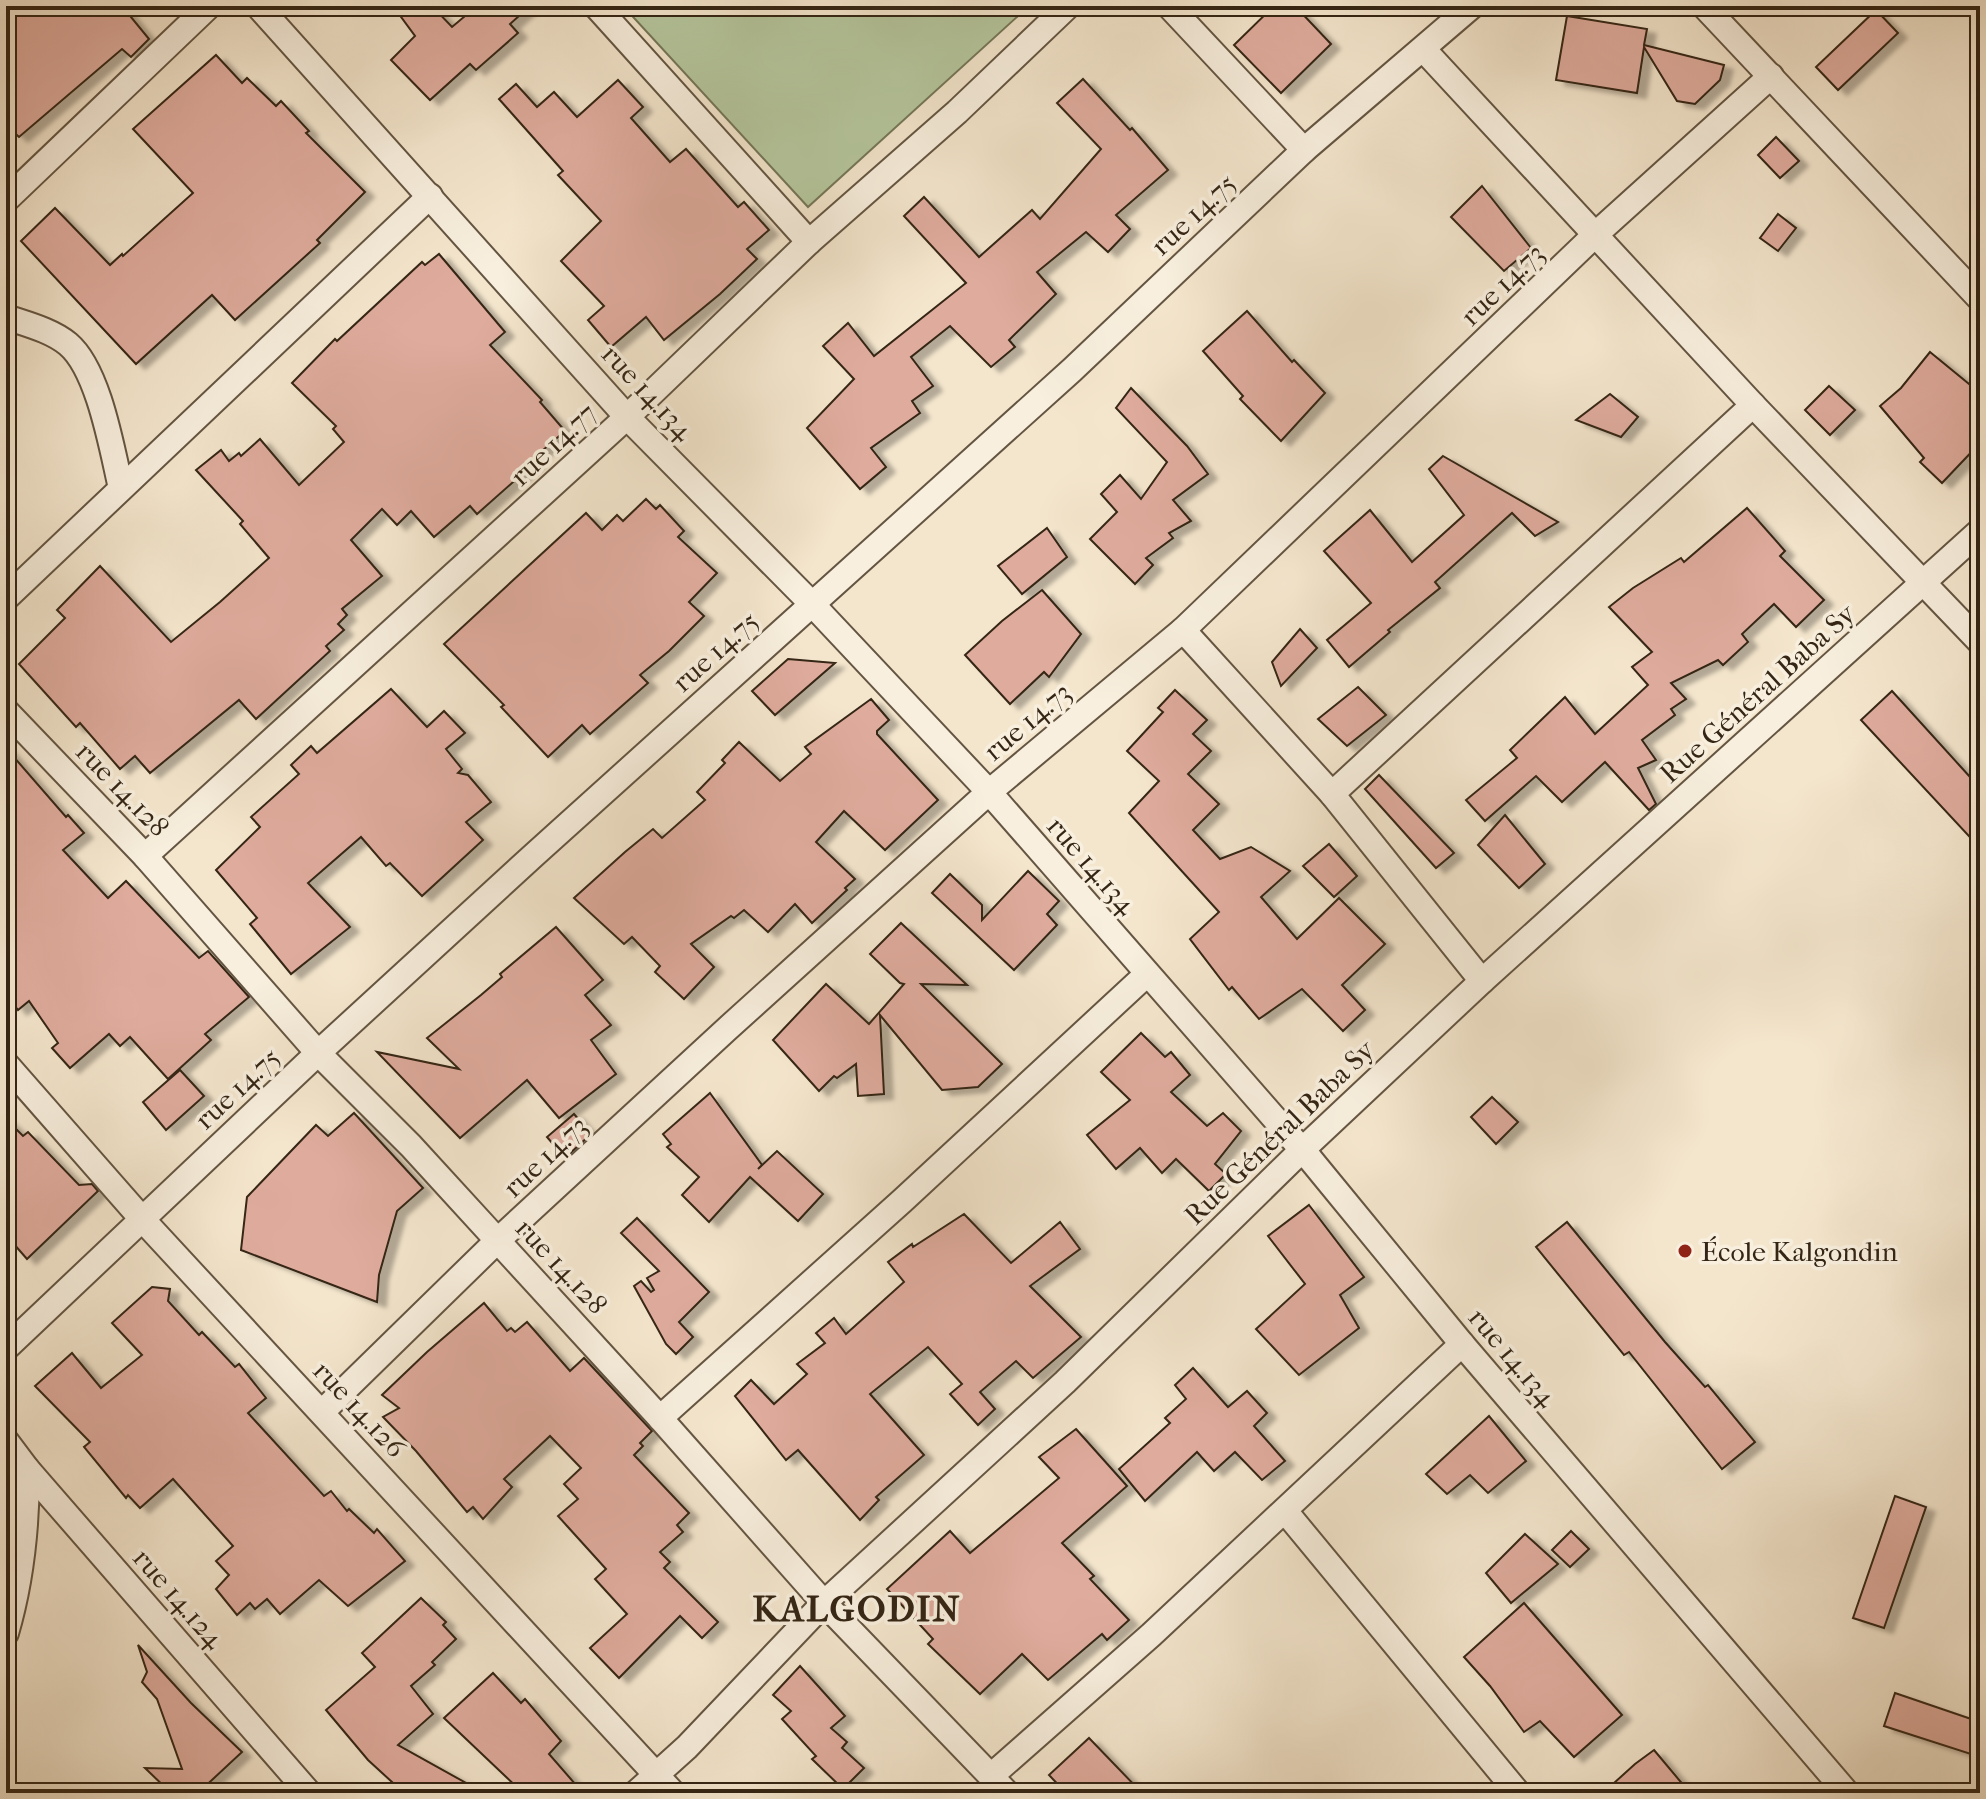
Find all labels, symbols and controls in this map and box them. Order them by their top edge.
street label: rue 14.75 [1144,167,1243,262]
street label: rue 14.73 [1454,236,1551,332]
street label: rue 14.134 [595,338,701,448]
street label: rue 14.77 [503,396,603,492]
street label: Rue Général Baba Sy [1653,596,1863,790]
street label: rue 14.75 [666,604,765,699]
street label: rue 14.73 [977,675,1078,767]
street label: rue 14.128 [70,735,176,843]
street label: rue 14.134 [1040,810,1144,922]
street label: Rue Général Baba Sy [1178,1032,1382,1232]
street label: rue 14.75 [188,1041,287,1136]
street label: rue 14.73 [496,1109,595,1204]
street label: rue 14.128 [509,1212,614,1321]
place label: École Kalgondin [1701,1235,1898,1268]
marker: École Kalgondin [1676,1242,1694,1260]
street label: rue 14.134 [1462,1301,1564,1414]
street label: rue 14.126 [307,1354,413,1465]
street label: rue 14.124 [126,1542,232,1656]
district label: KALGODIN [752,1588,962,1630]

